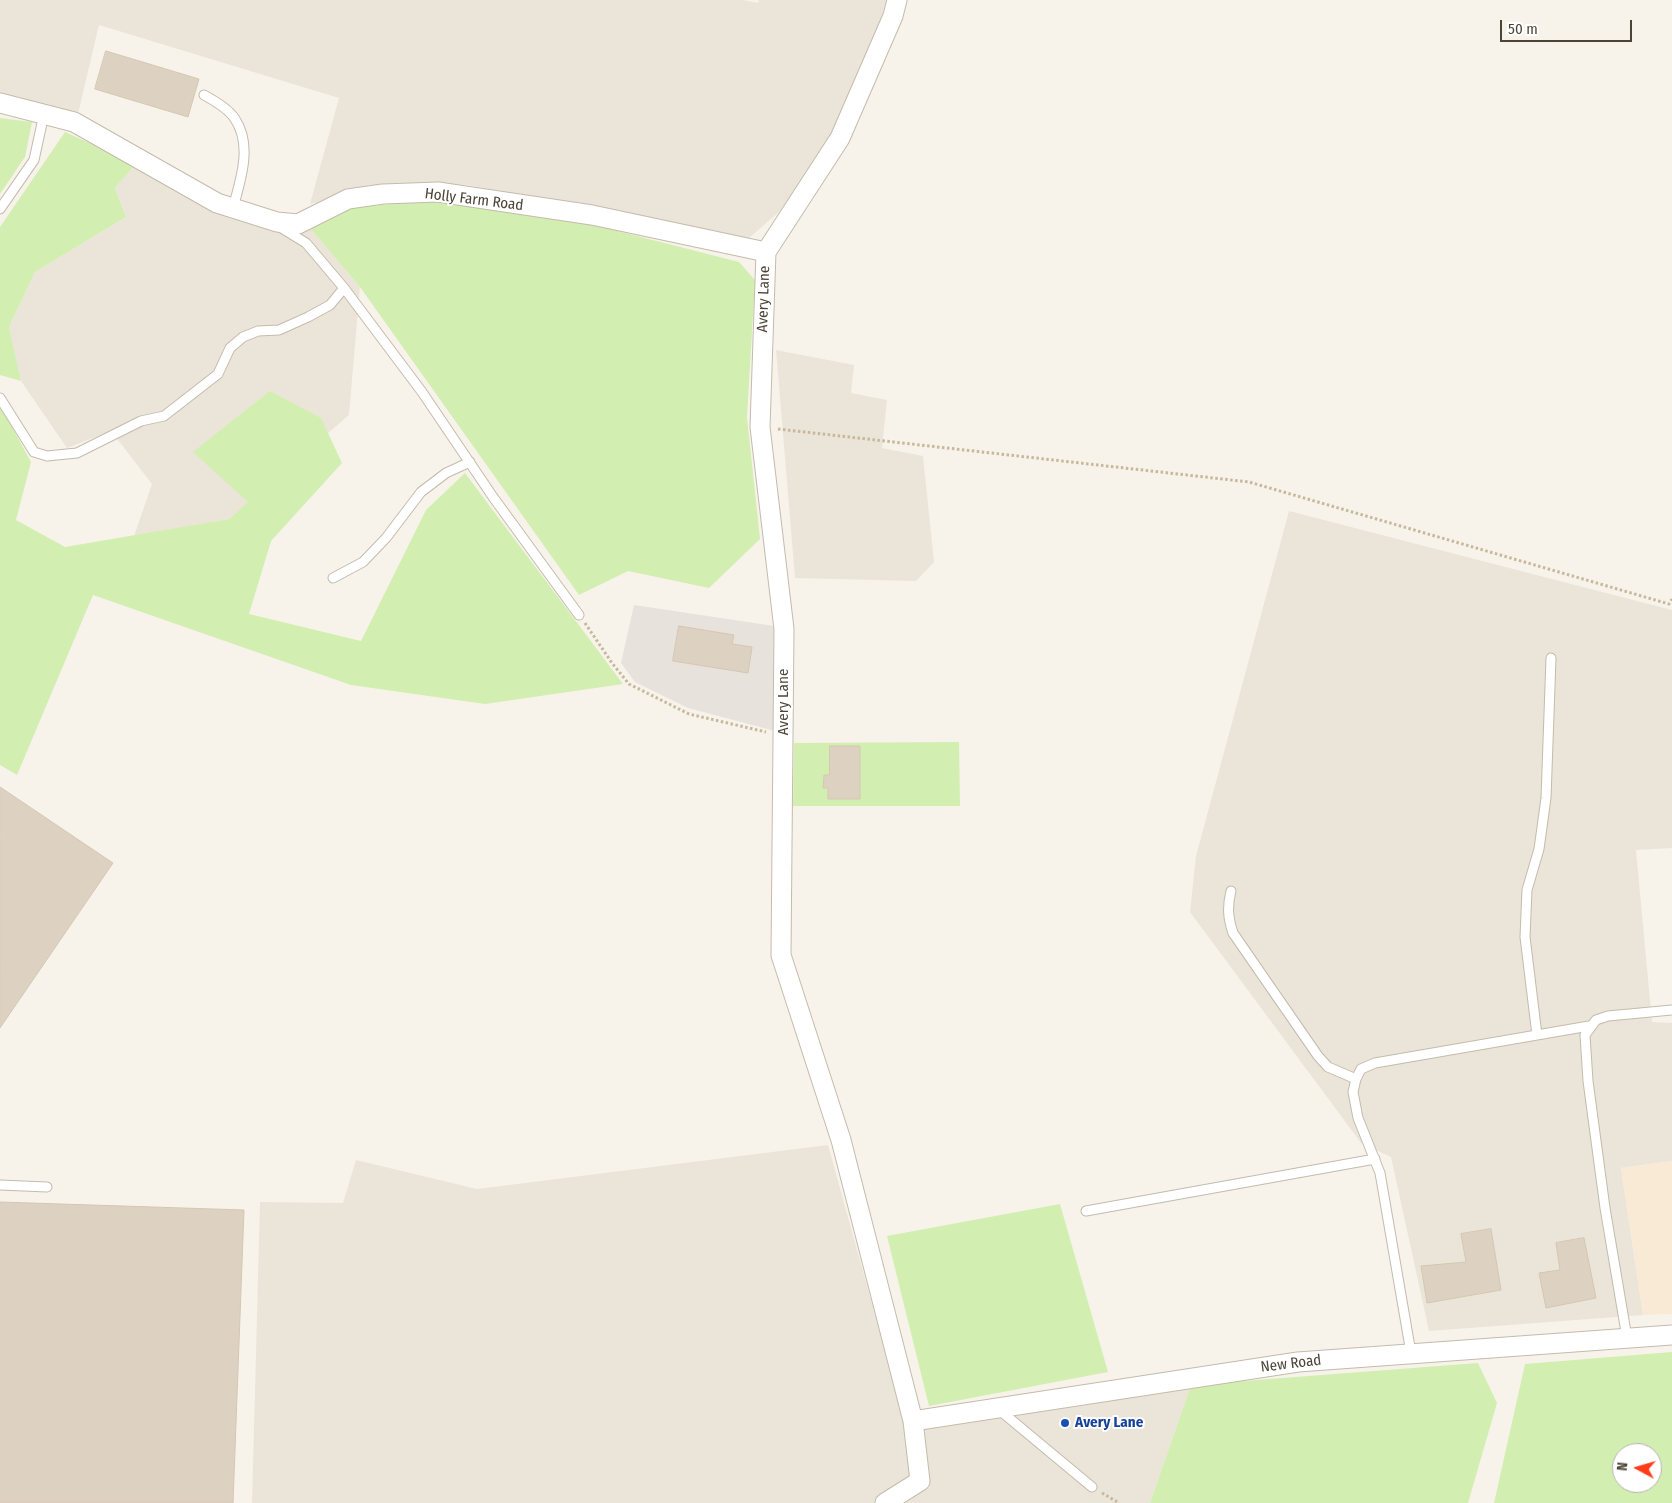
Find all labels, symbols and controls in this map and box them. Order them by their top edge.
scale bar [1502,10,1634,42]
text: 50 m [1508,20,1538,38]
street label: Holly Farm Road [424,185,524,215]
street label: Avery Lane [754,265,774,333]
street label: Avery Lane [775,669,793,735]
street label: New Road [1260,1351,1322,1377]
place label: Avery Lane [1075,1414,1143,1432]
marker: Avery Lane [1059,1417,1071,1429]
north arrow [1612,1443,1662,1493]
text: N [1614,1461,1631,1472]

